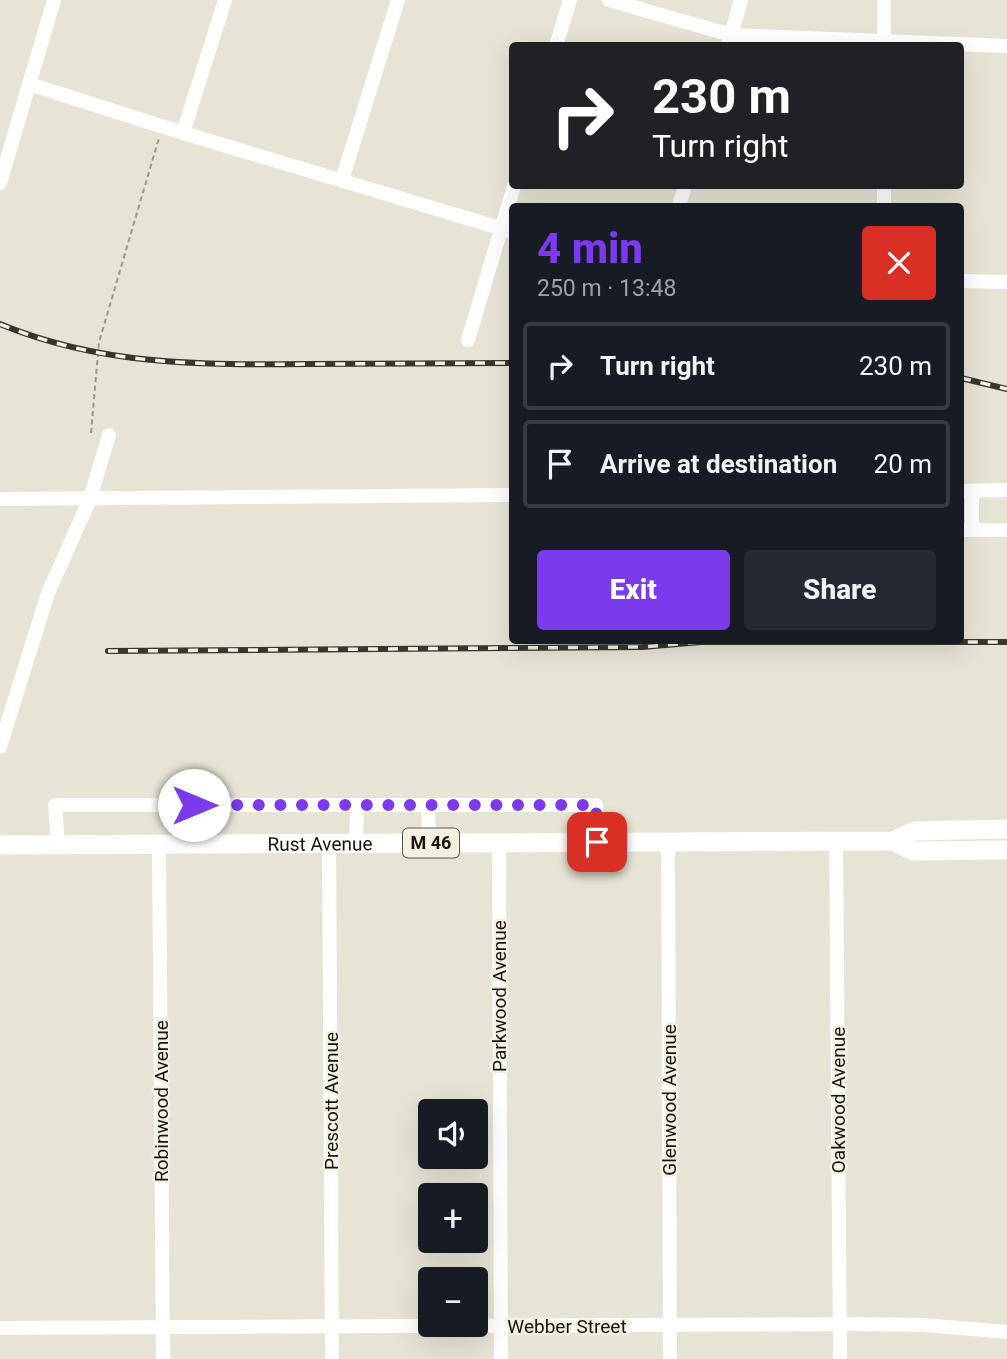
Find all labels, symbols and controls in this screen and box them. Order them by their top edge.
text: 230 m [652,68,791,125]
icon: right [537,70,628,161]
text: Turn right [652,127,788,165]
text: 4 min [537,224,643,273]
button: close [862,226,936,300]
text: 250 m · 13:48 [537,275,676,302]
icon: right [541,347,579,385]
text: Turn right [600,351,715,381]
text: 230 m [859,351,932,381]
icon: arrive [541,445,579,483]
text: Arrive at destination [600,449,837,479]
text: 20 m [874,449,932,479]
button: Exit [537,550,730,630]
button: Share [744,550,936,630]
position arrow [157,768,231,842]
pin [567,812,627,872]
icon: arrive [578,823,616,861]
road number: M 46 [403,828,459,858]
street label: Rust Avenue [267,832,373,856]
street label: Parkwood Avenue [488,920,511,1072]
street label: Robinwood Avenue [150,1020,173,1182]
street label: Glenwood Avenue [658,1024,681,1176]
street label: Oakwood Avenue [827,1027,850,1173]
street label: Prescott Avenue [320,1032,343,1170]
map controls [418,1099,488,1337]
button: sound [418,1099,488,1169]
button: + [418,1183,488,1253]
button: − [418,1267,488,1337]
street label: Webber Street [507,1315,627,1338]

